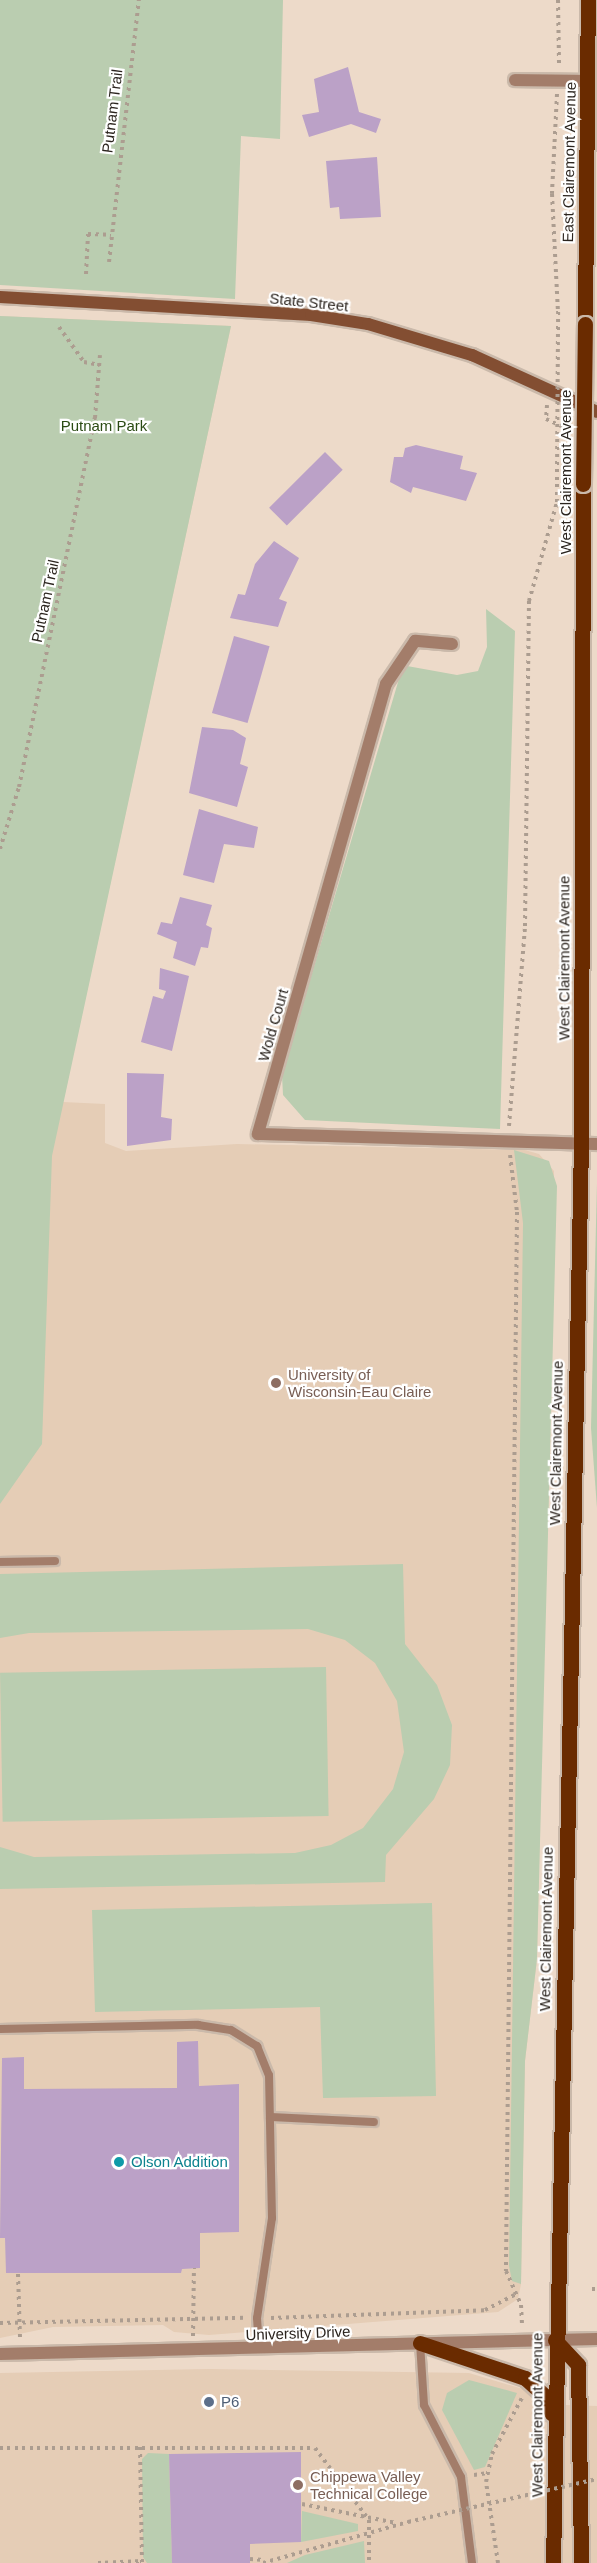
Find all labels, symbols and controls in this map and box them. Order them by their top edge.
street label: Putnam Trail [98,68,126,154]
street label: East Clairemont Avenue [559,81,579,243]
street label: State Street [269,289,349,315]
street label: West Clairemont Avenue [557,389,575,555]
park label: Putnam Park [61,417,147,435]
street label: Putnam Trail [27,558,63,644]
street label: West Clairemont Avenue [555,875,573,1041]
street label: Wold Court [254,987,292,1063]
street label: West Clairemont Avenue [546,1360,566,1526]
place label: University of Wisconsin-Eau Claire [288,1365,431,1400]
marker: University of Wisconsin-Eau Claire [269,1376,283,1390]
street label: West Clairemont Avenue [536,1846,556,2012]
place label: Olson Addition [131,2153,229,2171]
marker: Olson Addition [112,2155,126,2169]
street label: University Drive [245,2322,351,2344]
street label: West Clairemont Avenue [528,2332,546,2498]
place label: P6 [221,2393,239,2411]
marker: P6 [202,2395,216,2409]
place label: Chippewa Valley Technical College [310,2467,428,2502]
marker: Chippewa Valley Technical College [291,2478,305,2492]

